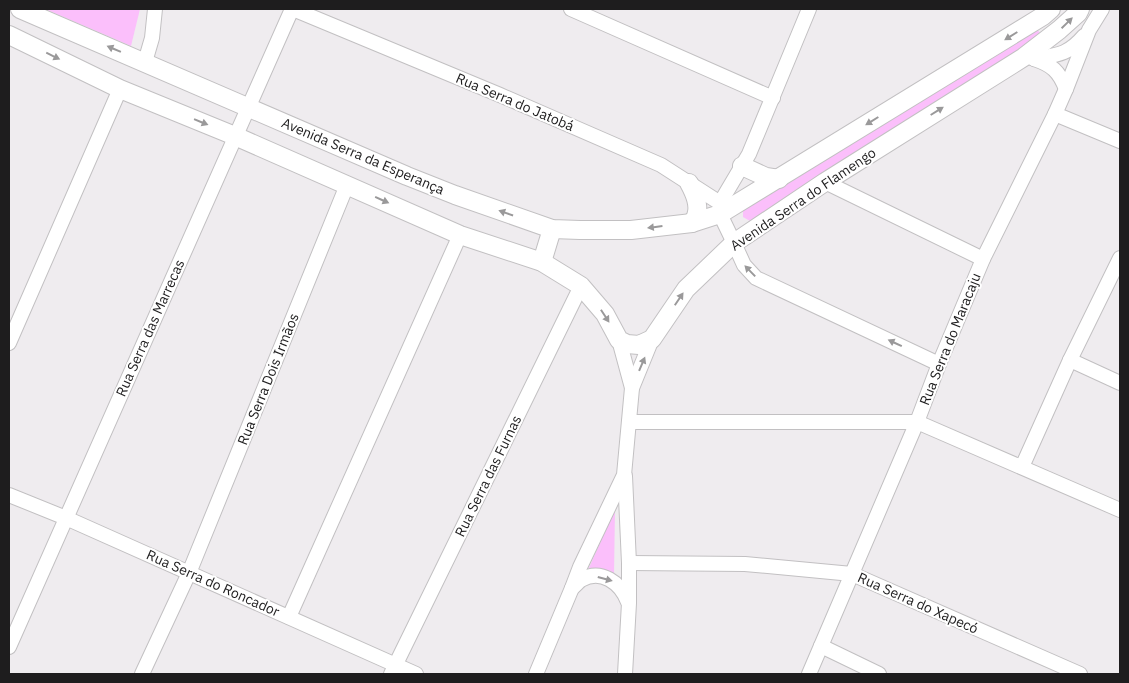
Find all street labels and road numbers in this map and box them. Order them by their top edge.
street label: Rua Serra do Jatobá [453,69,577,135]
street label: Avenida Serra da Esperança [279,114,448,199]
street label: Avenida Serra do Flamengo [727,143,879,254]
street label: Rua Serra das Marrecas [112,256,188,399]
street label: Rua Serra do Maracaju [915,270,985,408]
street label: Rua Serra Dois Irmãos [233,310,303,447]
street label: Rua Serra das Furnas [451,412,525,540]
street label: Rua Serra do Roncador [144,546,282,620]
street label: Rua Serra do Xapecó [855,568,981,638]

